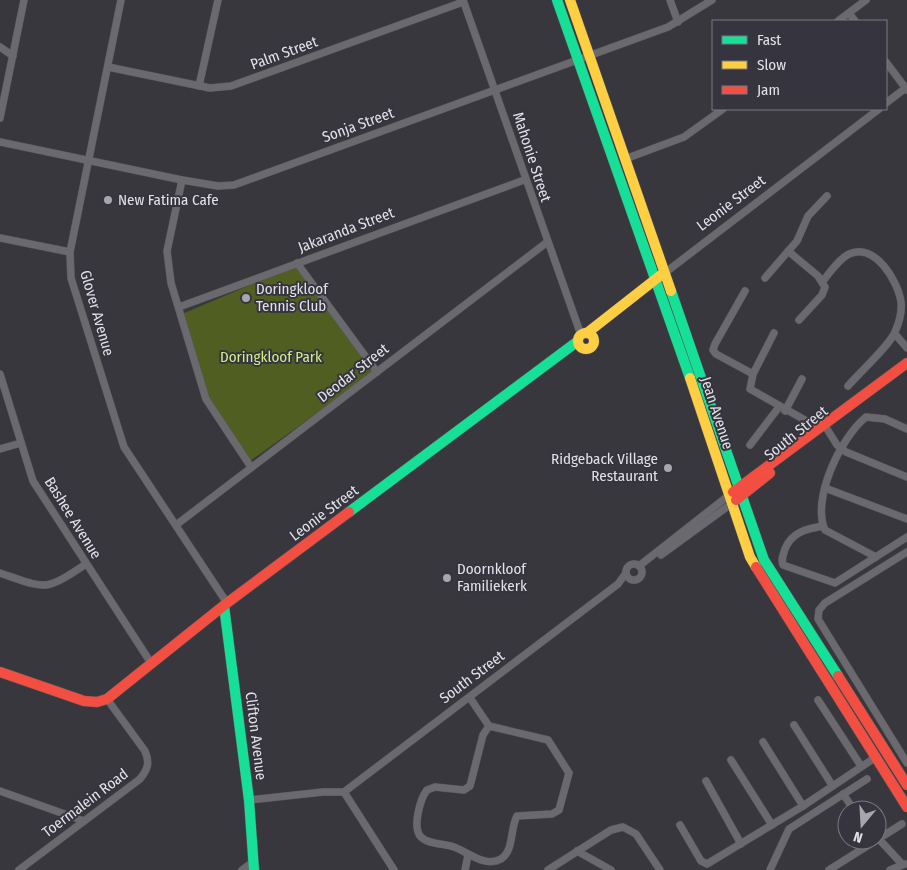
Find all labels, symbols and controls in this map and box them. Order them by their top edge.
legend [712,20,887,110]
text: Fast [757,31,781,49]
street label: Palm Street [248,33,320,73]
text: Slow [757,56,786,74]
text: Jam [757,81,780,99]
street label: Sonja Street [320,104,396,146]
street label: Mahonie Street [509,110,555,204]
street label: Leonie Street [693,171,769,235]
place label: New Fatima Cafe [118,191,219,209]
marker: New Fatima Cafe [102,194,114,206]
street label: Jakaranda Street [295,203,397,257]
street label: Glover Avenue [76,268,118,358]
place label: Doringkloof Tennis Club [256,280,329,315]
marker: Doringkloof Tennis Club [240,292,252,304]
street label: Deodar Street [314,340,392,406]
park label: Doringkloof Park [220,348,322,366]
street label: Jean Avenue [697,374,737,452]
street label: South Street [761,402,831,464]
place label: Ridgeback Village Restaurant [551,450,658,485]
marker: Ridgeback Village Restaurant [662,462,674,474]
street label: Bashee Avenue [41,474,105,562]
street label: Leonie Street [286,481,362,545]
place label: Doornkloof Familiekerk [457,560,527,595]
marker: Doornkloof Familiekerk [441,572,453,584]
street label: South Street [436,647,508,707]
street label: Clifton Avenue [242,691,270,781]
street label: Toermalein Road [38,765,132,841]
north arrow [837,800,887,850]
text: N [852,828,865,846]

